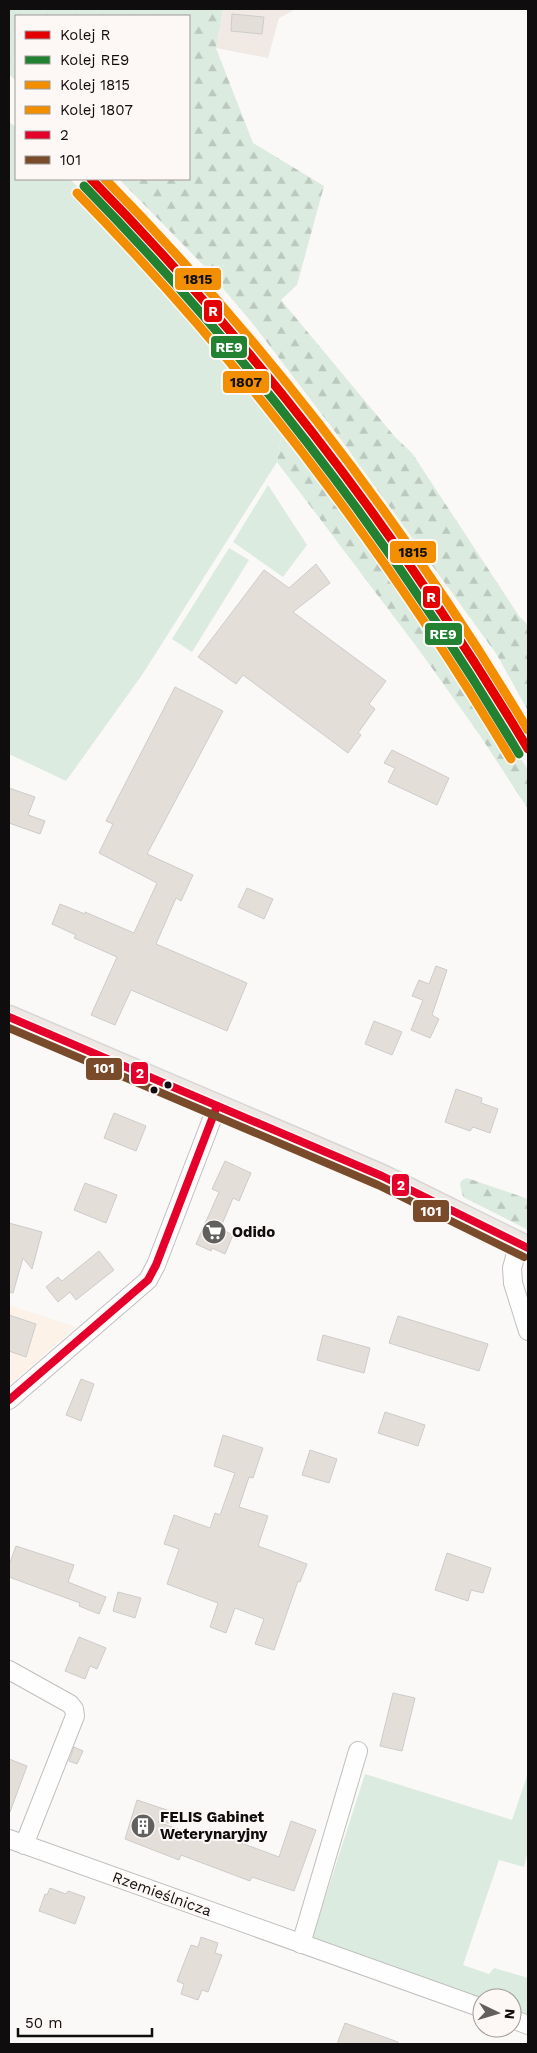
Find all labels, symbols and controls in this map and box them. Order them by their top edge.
legend [15,15,190,180]
text: Kolej R [60,26,111,44]
text: Kolej RE9 [60,51,129,69]
text: Kolej 1815 [60,76,130,94]
text: Kolej 1807 [60,101,133,119]
text: 2 [60,126,69,144]
text: 101 [60,151,81,169]
line badge: 1815 [174,267,222,291]
text: 1815 [183,271,213,287]
line badge: R [203,299,223,323]
text: R [208,303,218,319]
line badge: RE9 [210,335,248,359]
text: RE9 [215,339,243,355]
line badge: 1807 [222,370,270,394]
text: 1807 [230,374,262,390]
line badge: 1815 [389,540,437,564]
text: 1815 [398,544,428,560]
line badge: R [422,585,441,609]
text: R [426,589,436,605]
line badge: RE9 [424,622,463,646]
text: RE9 [429,626,457,642]
line badge: 101 [85,1057,123,1081]
text: 101 [93,1060,115,1076]
line badge: 2 [130,1061,149,1085]
text: 2 [136,1065,144,1081]
unlabelled marker [163,1080,173,1090]
unlabelled marker [149,1085,159,1095]
line badge: 2 [391,1173,410,1197]
text: 2 [397,1177,405,1193]
line badge: 101 [412,1199,450,1223]
text: 101 [420,1203,442,1219]
supermarket icon: Odido [201,1219,227,1245]
place label: Odido [232,1223,275,1241]
place label: FELIS Gabinet Weterynaryjny [160,1808,268,1843]
building icon: FELIS Gabinet Weterynaryjny [130,1813,156,1839]
street label: Rzemieślnicza [110,1868,214,1920]
north arrow [472,1988,522,2038]
scale bar [18,2006,151,2038]
text: N [502,2008,518,2020]
text: 50 m [25,2014,62,2032]

